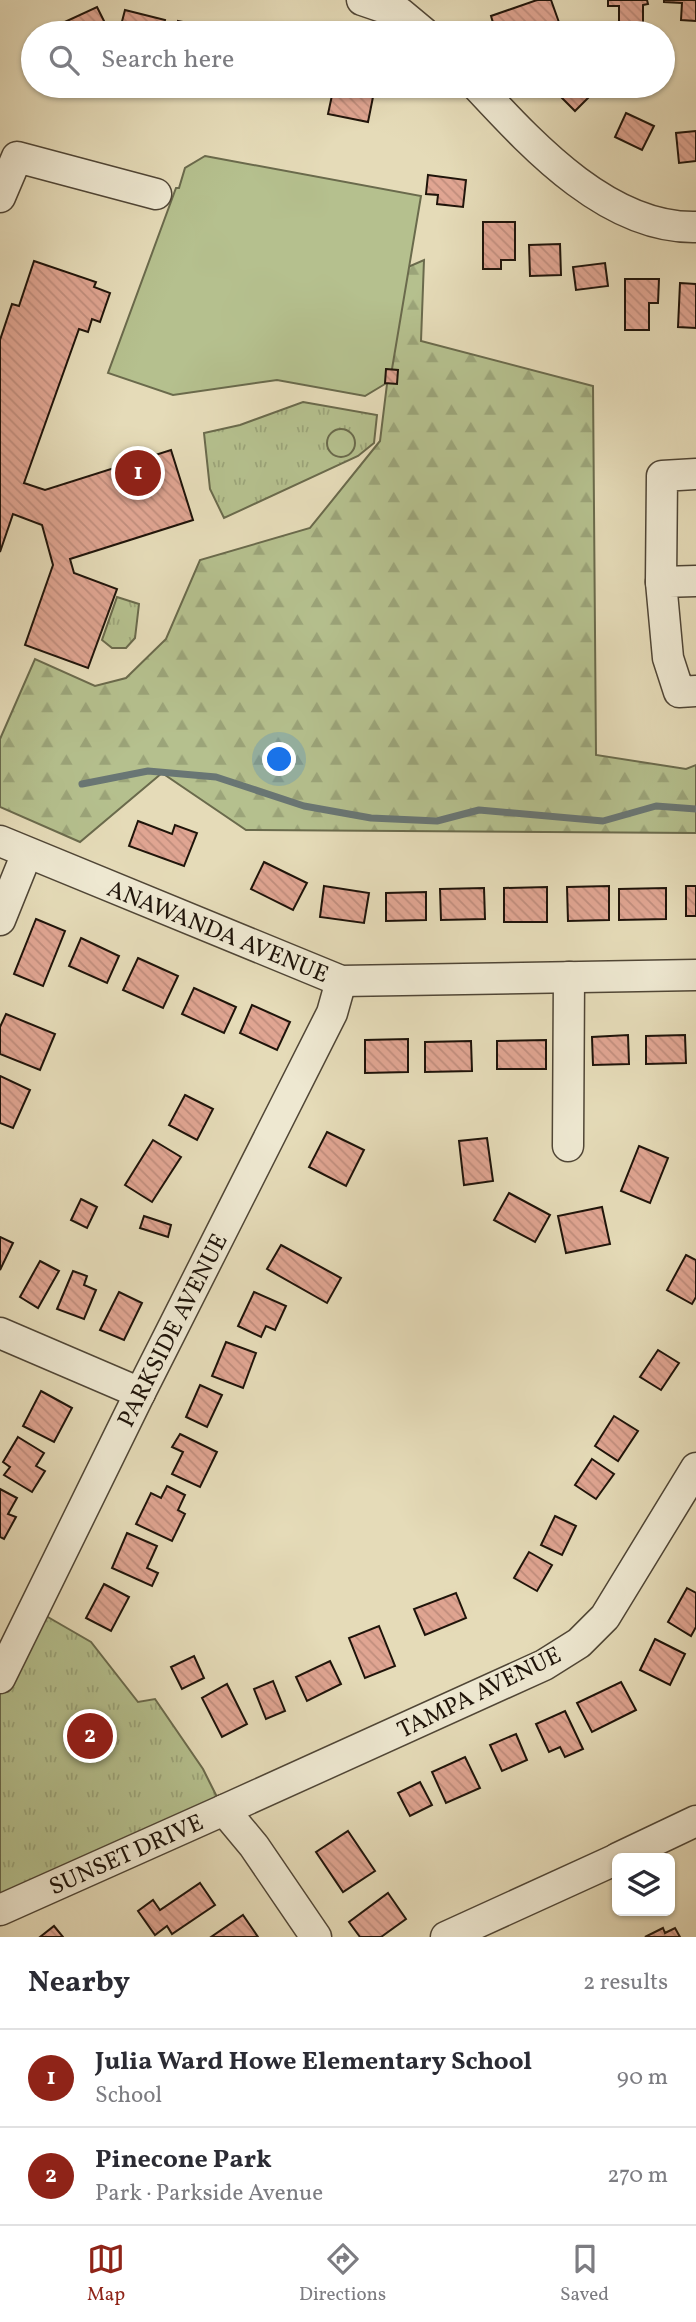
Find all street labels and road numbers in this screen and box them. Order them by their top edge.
street label: ANAWANDA AVENUE [101,873,333,993]
street label: PARKSIDE AVENUE [110,1228,237,1434]
street label: TAMPA AVENUE [392,1639,568,1748]
street label: SUNSET DRIVE [44,1807,210,1905]

